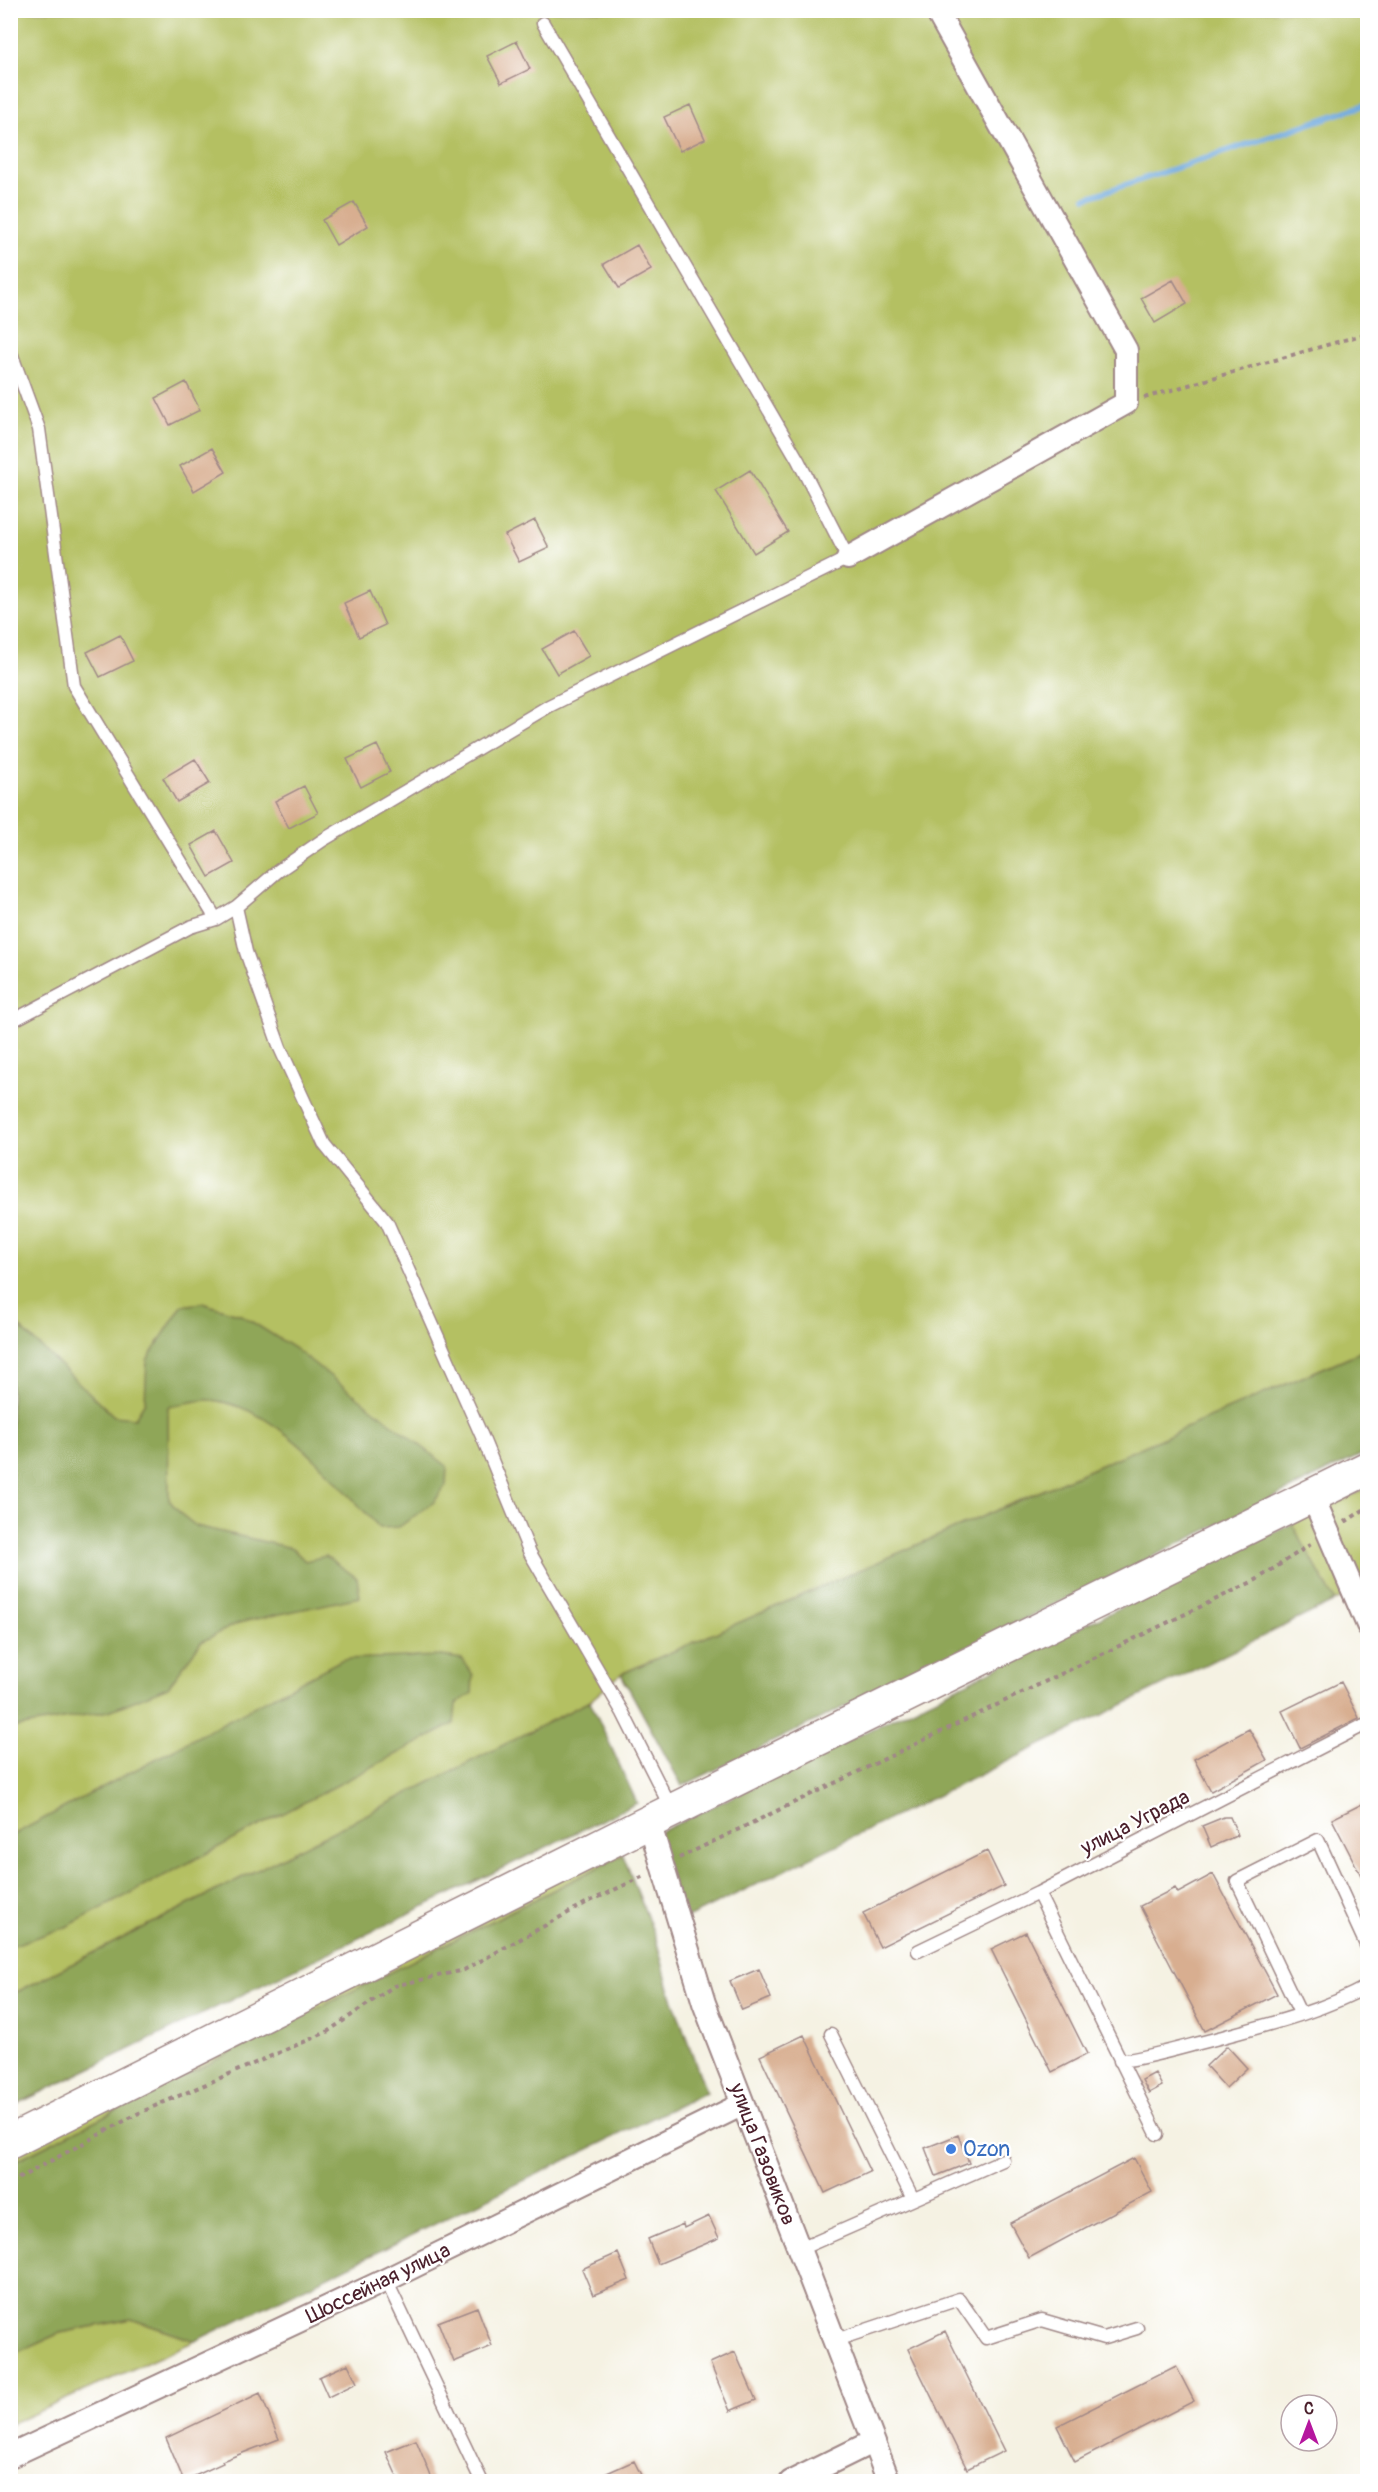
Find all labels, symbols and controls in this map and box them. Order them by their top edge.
street label: улица Уграда [1075,1783,1194,1862]
street label: улица Газовиков [723,2078,802,2229]
place label: Ozon [963,2136,1010,2163]
marker: Ozon [944,2142,958,2156]
street label: Шоссейная улица [302,2237,455,2330]
north arrow [1279,2393,1339,2453]
text: С [1304,2399,1314,2419]

